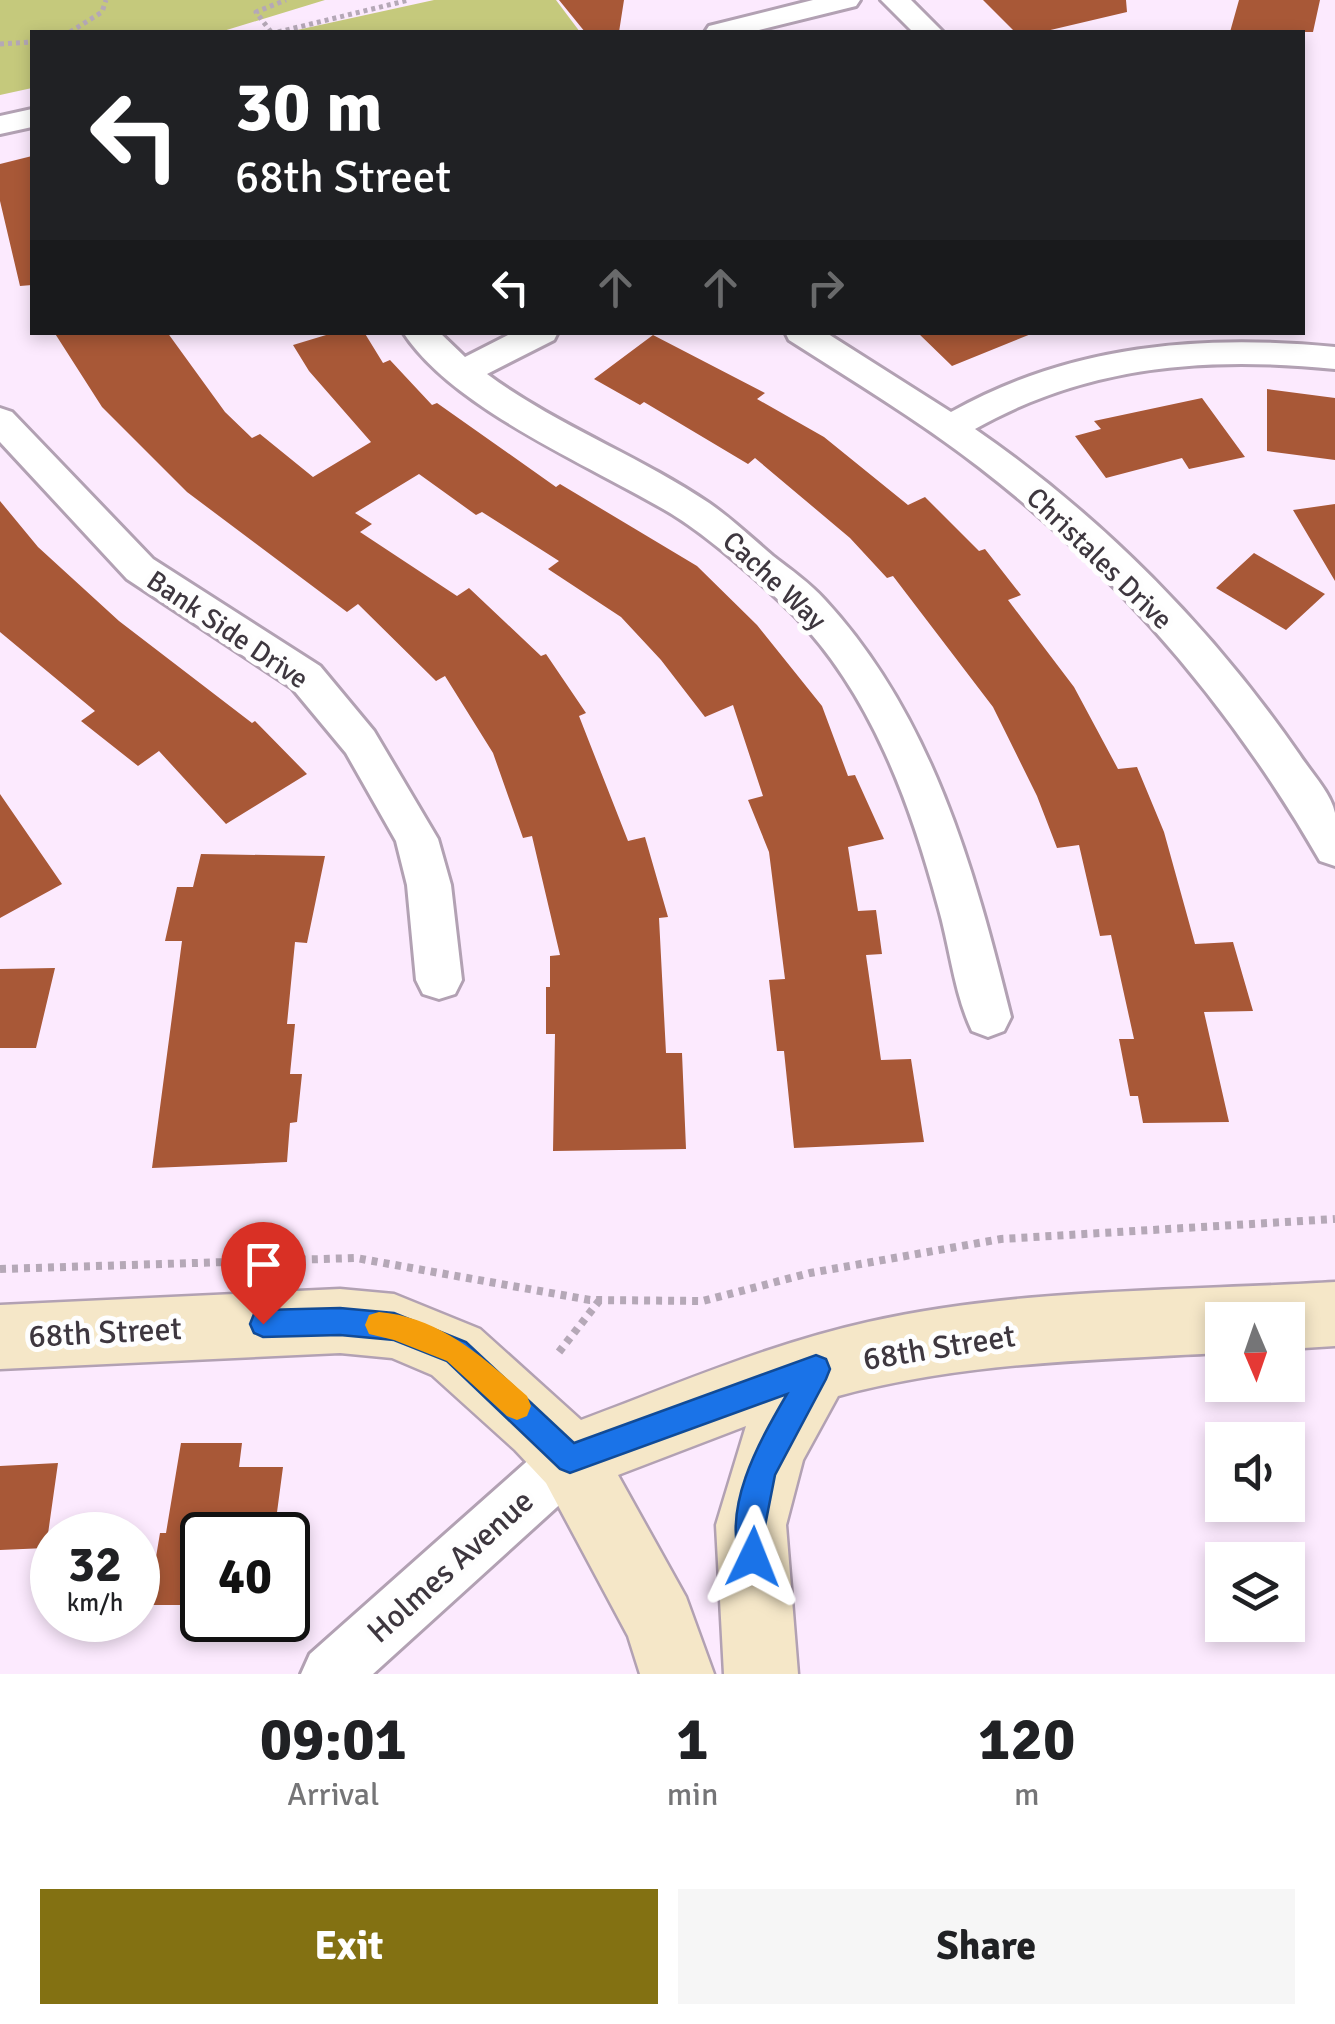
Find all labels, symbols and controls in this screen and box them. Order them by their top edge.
text: 30 m [235,64,383,150]
icon: left [70,70,200,200]
text: 68th Street [235,150,451,205]
icon: left [483,260,538,315]
icon: ahead [588,260,643,315]
icon: ahead [693,260,748,315]
icon: right [798,260,853,315]
street label: Christales Drive [1019,481,1179,637]
street label: Cache Way [716,524,833,637]
street label: Bank Side Drive [140,563,315,696]
pin [221,1222,306,1325]
icon: arrive [236,1237,291,1292]
north arrow [1205,1302,1305,1402]
map controls [1205,1302,1305,1642]
street label: 68th Street [27,1309,183,1356]
street label: 68th Street [860,1316,1018,1379]
button: sound [1205,1422,1305,1522]
street label: Holmes Avenue [359,1482,542,1651]
position arrow [701,1505,805,1609]
speed limit sign: 40 [180,1512,310,1642]
text: 32 [68,1534,122,1596]
button: layers [1205,1542,1305,1642]
text: km/h [67,1587,123,1618]
text: 09:01 [260,1703,407,1777]
text: 1 [676,1703,709,1777]
text: 120 [978,1703,1075,1777]
text: Arrival [287,1775,379,1814]
text: min [667,1775,718,1814]
text: m [1014,1775,1039,1814]
button: Exit [40,1889,658,2004]
button: Share [678,1889,1295,2004]

